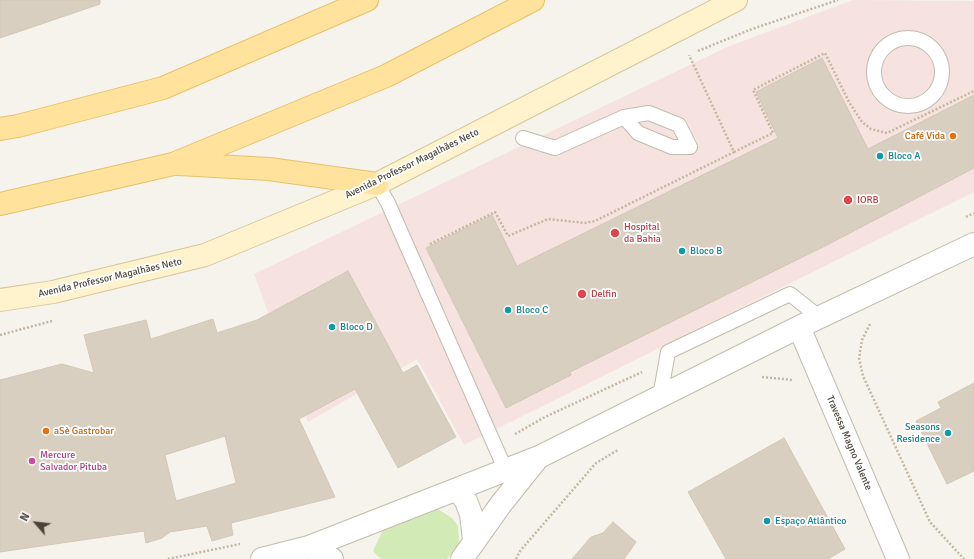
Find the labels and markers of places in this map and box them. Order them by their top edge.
place label: Café Vida [905,130,945,142]
marker: Café Vida [948,131,958,141]
place label: Bloco A [888,150,920,162]
marker: Bloco A [875,151,885,161]
marker: IORB [842,194,854,206]
place label: IORB [857,194,879,206]
place label: Hospital da Bahia [624,221,661,244]
marker: Hospital da Bahia [609,227,621,239]
place label: Bloco B [690,245,722,257]
marker: Bloco B [677,246,687,256]
marker: Delfin [576,288,588,300]
place label: Delfin [591,288,617,300]
place label: Bloco C [516,304,548,316]
marker: Bloco C [503,305,513,315]
place label: Bloco D [340,321,373,333]
marker: Bloco D [327,322,337,332]
place label: Seasons Residence [897,421,940,444]
place label: aSè Gastrobar [54,425,114,437]
marker: aSè Gastrobar [41,426,51,436]
marker: Seasons Residence [943,428,953,438]
place label: Mercure Salvador Pituba [40,449,107,472]
marker: Mercure Salvador Pituba [27,456,37,466]
place label: Espaço Atlântico [775,515,846,527]
marker: Espaço Atlântico [762,516,772,526]

